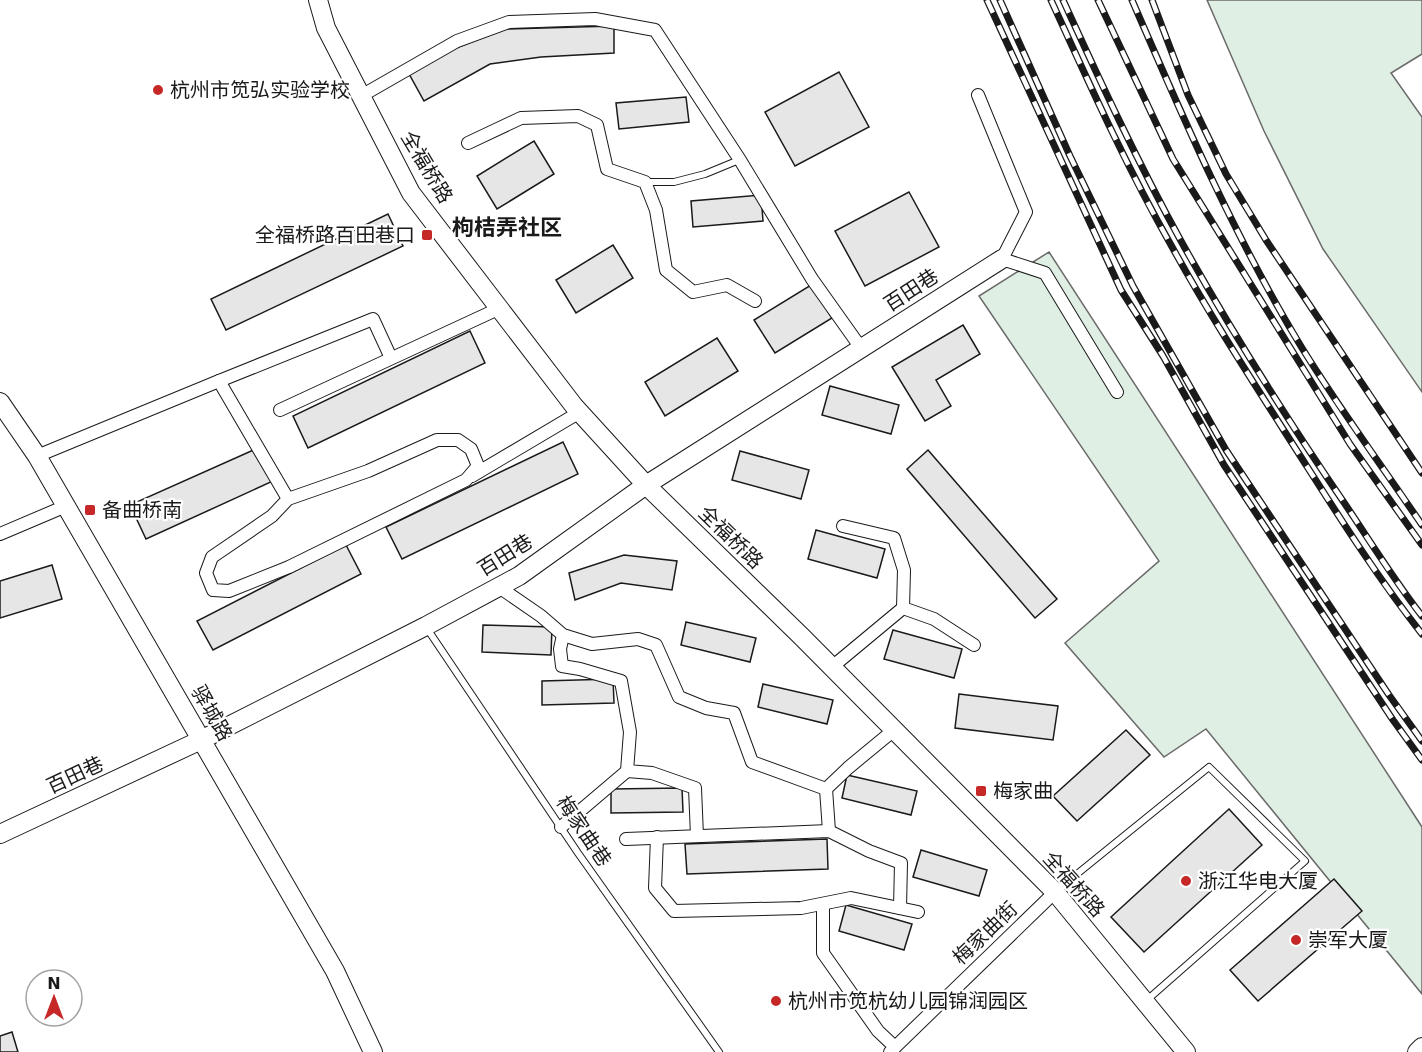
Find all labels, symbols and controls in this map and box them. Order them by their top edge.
place label: 杭州市笕弘实验学校 [170,78,350,102]
marker: 杭州市笕弘实验学校 [151,83,165,97]
street label: 全福桥路 [396,127,458,207]
district label: 枸桔弄社区 [452,215,562,240]
place label: 全福桥路百田巷口 [255,223,415,247]
marker: 全福桥路百田巷口 [420,228,434,242]
street label: 百田巷 [879,264,943,316]
place label: 备曲桥南 [102,498,182,522]
street label: 全福桥路 [694,501,768,573]
marker: 备曲桥南 [83,503,97,517]
street label: 百田巷 [473,529,537,581]
street label: 驿城路 [187,681,237,745]
street label: 百田巷 [43,751,107,799]
place label: 梅家曲 [993,779,1053,803]
marker: 梅家曲 [974,784,988,798]
street label: 梅家曲巷 [552,791,616,871]
street label: 全福桥路 [1038,846,1110,922]
place label: 浙江华电大厦 [1198,869,1318,893]
marker: 浙江华电大厦 [1179,874,1193,888]
street label: 梅家曲街 [948,897,1022,969]
place label: 崇军大厦 [1308,928,1388,952]
marker: 崇军大厦 [1289,933,1303,947]
north arrow [24,968,84,1028]
text: N [47,974,61,993]
place label: 杭州市笕杭幼儿园锦润园区 [788,989,1028,1013]
marker: 杭州市笕杭幼儿园锦润园区 [769,994,783,1008]

